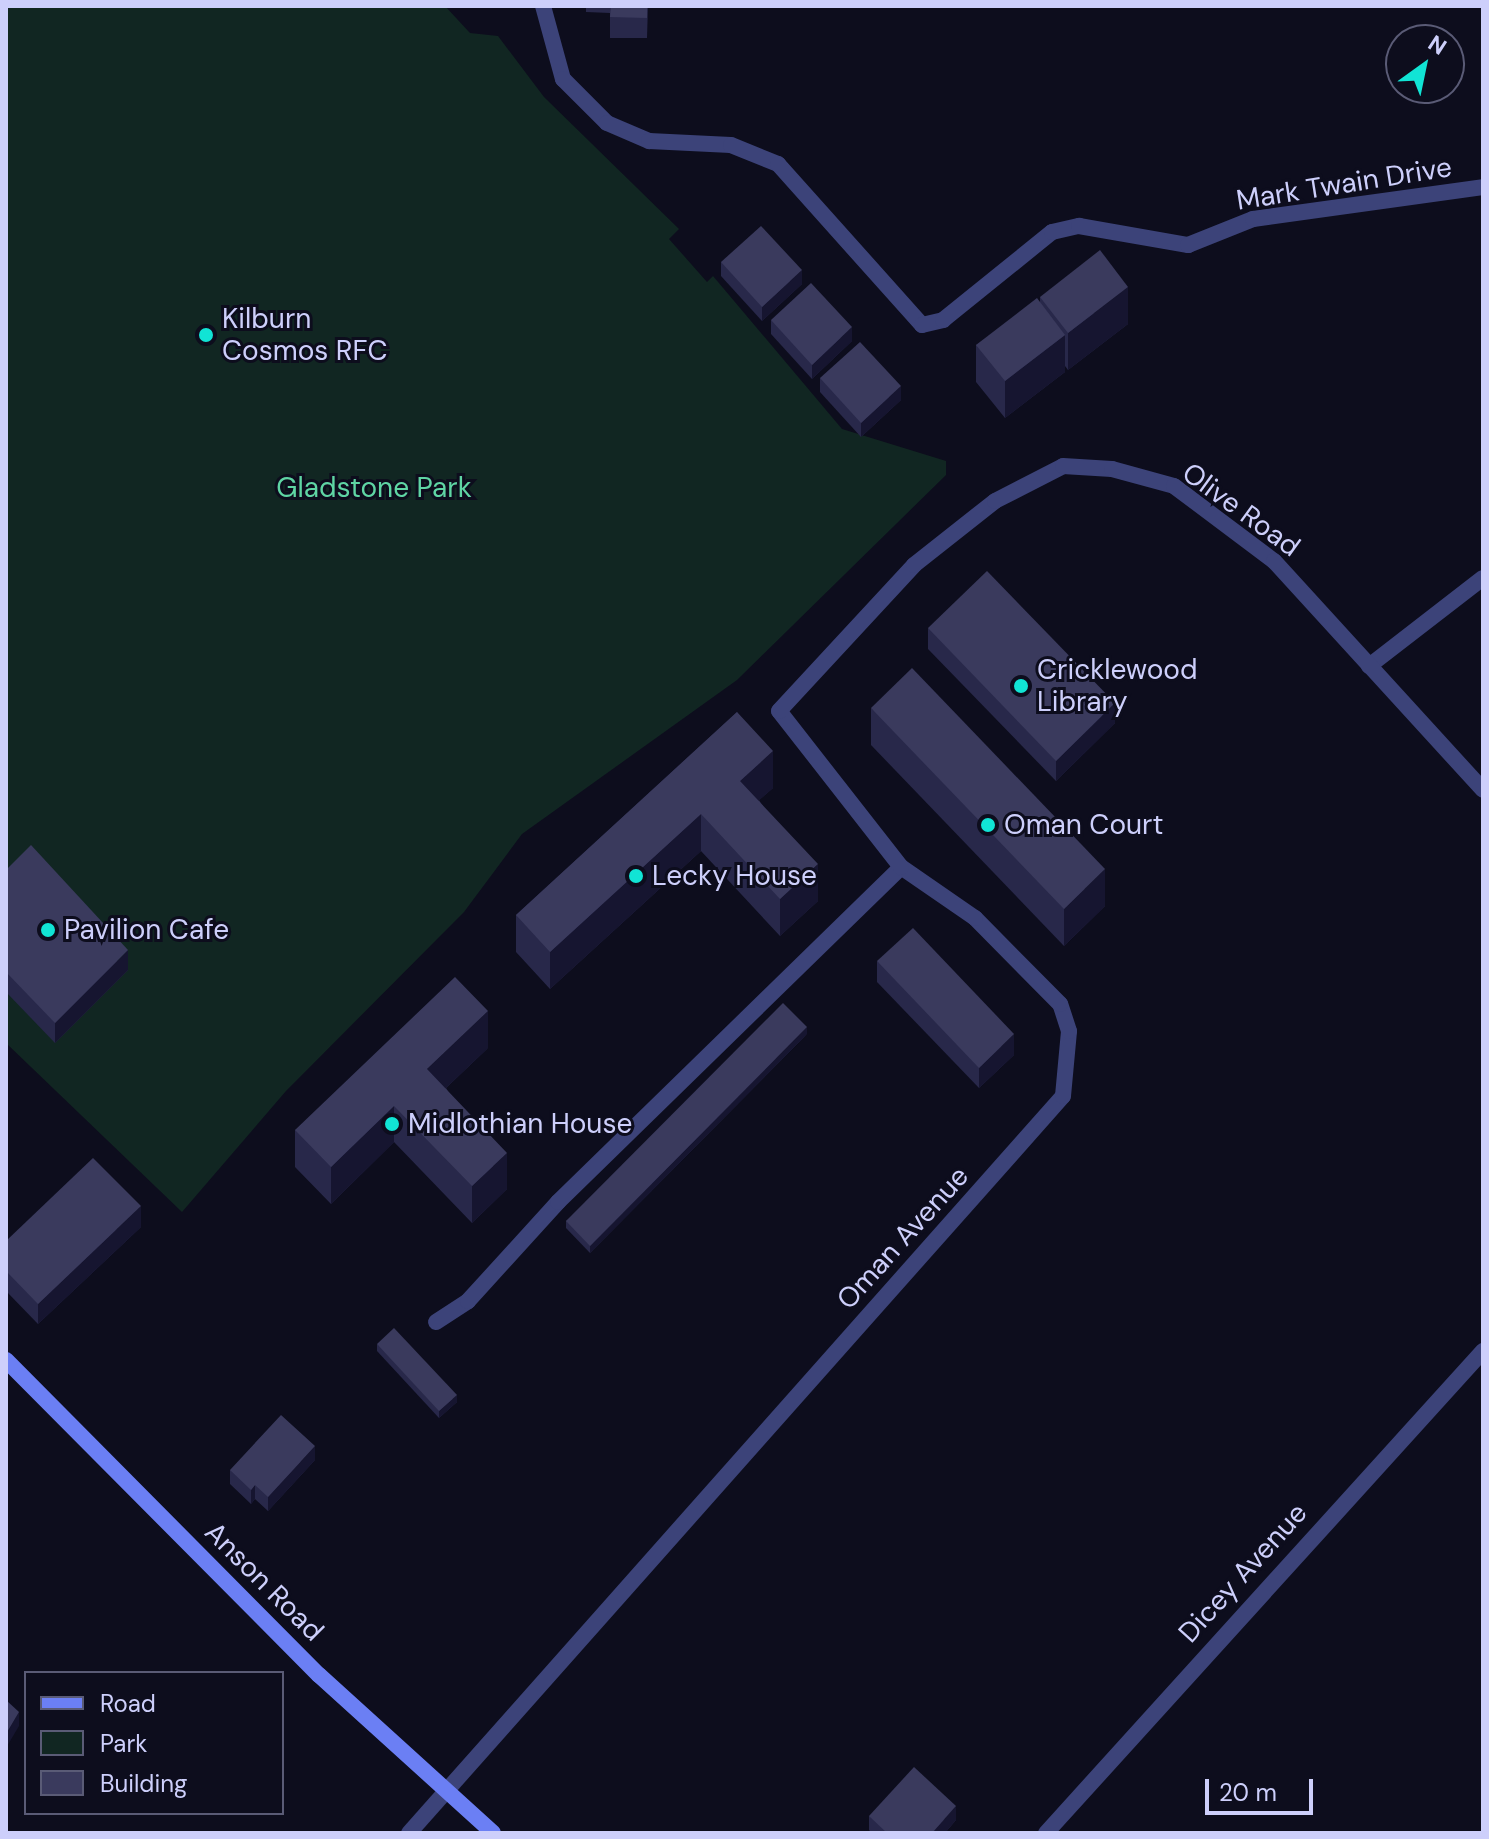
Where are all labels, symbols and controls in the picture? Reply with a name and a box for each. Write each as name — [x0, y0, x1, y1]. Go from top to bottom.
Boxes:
north arrow — [1385, 24, 1465, 104]
text: N — [1423, 29, 1452, 62]
street label: Mark Twain Drive — [1234, 150, 1454, 218]
place label: Kilburn Cosmos RFC — [222, 302, 387, 368]
marker: Kilburn Cosmos RFC — [197, 326, 215, 344]
street label: Olive Road — [1176, 456, 1306, 564]
park label: Gladstone Park — [276, 471, 472, 505]
place label: Cricklewood Library — [1037, 653, 1197, 719]
marker: Cricklewood Library — [1012, 677, 1030, 695]
place label: Oman Court — [1004, 808, 1163, 842]
marker: Oman Court — [979, 816, 997, 834]
place label: Lecky House — [652, 859, 817, 893]
marker: Lecky House — [627, 867, 645, 885]
place label: Pavilion Cafe — [64, 913, 229, 947]
marker: Pavilion Cafe — [39, 921, 57, 939]
place label: Midlothian House — [408, 1107, 632, 1141]
marker: Midlothian House — [383, 1115, 401, 1133]
street label: Oman Avenue — [830, 1160, 976, 1316]
street label: Dicey Avenue — [1172, 1497, 1314, 1649]
street label: Anson Road — [198, 1516, 330, 1648]
legend — [24, 1671, 284, 1815]
text: Road — [100, 1688, 156, 1719]
text: Park — [100, 1728, 147, 1759]
scale bar — [1209, 1763, 1317, 1813]
text: Building — [100, 1768, 187, 1799]
text: 20 m — [1219, 1777, 1277, 1808]

